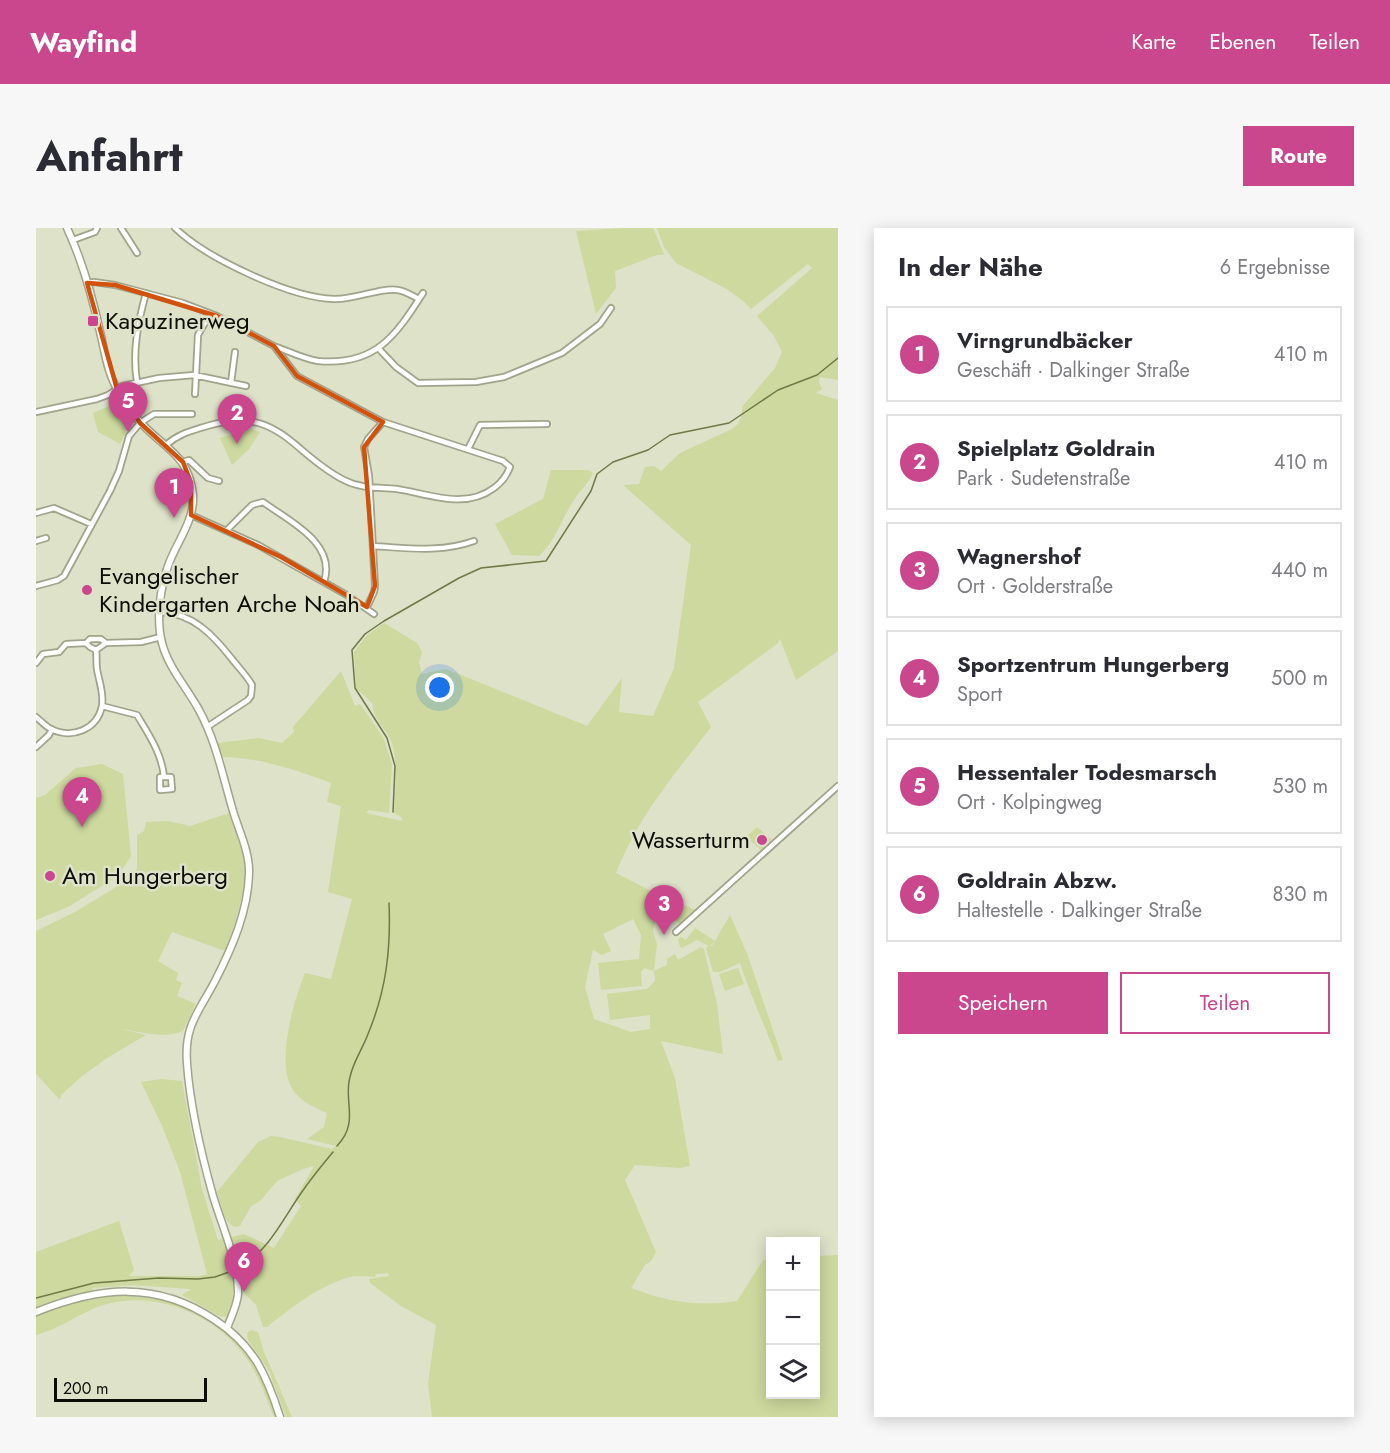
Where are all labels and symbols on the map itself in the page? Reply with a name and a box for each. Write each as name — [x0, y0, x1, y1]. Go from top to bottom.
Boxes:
place label: Kapuzinerweg — [105, 303, 250, 338]
marker: Kapuzinerweg — [86, 314, 100, 328]
pin: 5 — [108, 382, 148, 432]
pin: 2 — [218, 394, 256, 444]
pin: 1 — [154, 468, 194, 518]
place label: Evangelischer Kindergarten Arche Noah — [99, 558, 360, 621]
marker: Evangelischer Kindergarten Arche Noah — [80, 583, 94, 597]
your location — [425, 673, 454, 702]
pin: 4 — [62, 778, 102, 827]
place label: Wasserturm — [632, 822, 750, 857]
marker: Wasserturm — [755, 833, 769, 847]
place label: Am Hungerberg — [62, 858, 228, 893]
marker: Am Hungerberg — [43, 869, 57, 883]
pin: 3 — [644, 886, 684, 935]
pin: 6 — [224, 1242, 264, 1292]
scale bar — [54, 1375, 207, 1402]

